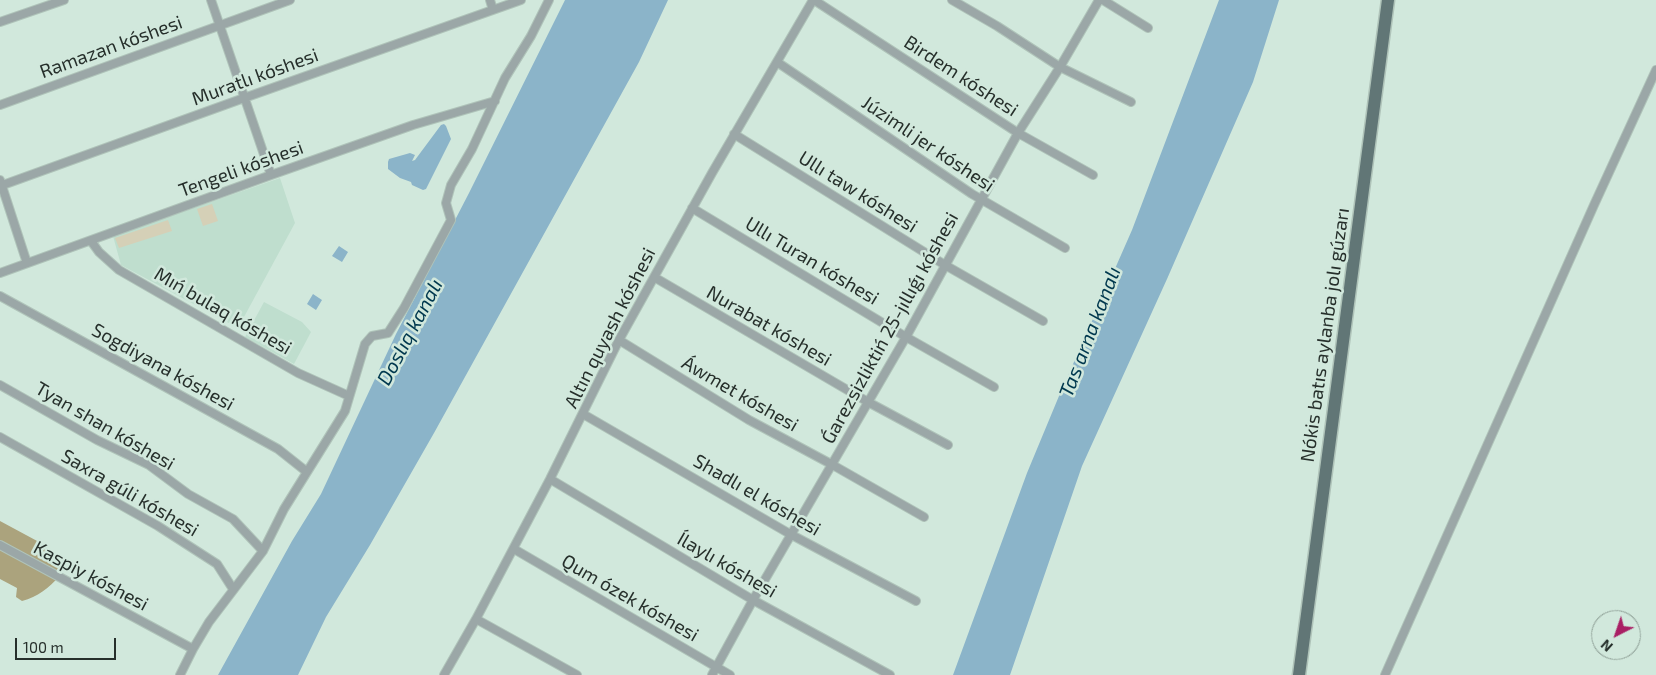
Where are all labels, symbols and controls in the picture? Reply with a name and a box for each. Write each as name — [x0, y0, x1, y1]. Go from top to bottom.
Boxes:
street label: Ramazan kóshesi — [37, 11, 185, 83]
street label: Birdem kóshesi — [900, 31, 1022, 121]
street label: Muratlı kóshesi — [189, 44, 321, 110]
street label: Júzimli jer kóshesi — [857, 91, 999, 197]
street label: Tengeli kóshesi — [176, 136, 306, 202]
street label: Ullı taw kóshesi — [794, 146, 922, 238]
street label: Nókis batıs aylanba jolı gúzarı — [1296, 206, 1354, 464]
street label: Ǵarezsizliktiń 25-jıllıǵı kóshesi — [817, 208, 963, 448]
street label: Ullı Turan kóshesi — [741, 212, 883, 310]
street label: Altın quyash kóshesi — [560, 244, 660, 412]
street label: Mıń bulaq kóshesi — [150, 262, 296, 360]
water label: Tas arna kanalı — [1054, 263, 1126, 401]
water label: Doslıq kanalı — [372, 275, 448, 389]
street label: Nurabat kóshesi — [702, 281, 836, 371]
street label: Sogdiyana kóshesi — [88, 318, 238, 416]
street label: Áwmet kóshesi — [678, 351, 802, 437]
street label: Tyan shan kóshesi — [31, 377, 179, 475]
street label: Saxra gúli kóshesi — [57, 444, 203, 542]
street label: Shadlı el kóshesi — [689, 449, 825, 541]
street label: Ílaylı kóshesi — [673, 527, 781, 603]
street label: Kaspiy kóshesi — [30, 536, 152, 616]
street label: Qum ózek kóshesi — [557, 550, 703, 646]
north arrow — [1591, 610, 1641, 660]
scale bar — [18, 628, 119, 660]
text: N — [1597, 636, 1616, 656]
text: 100 m — [23, 638, 64, 656]

